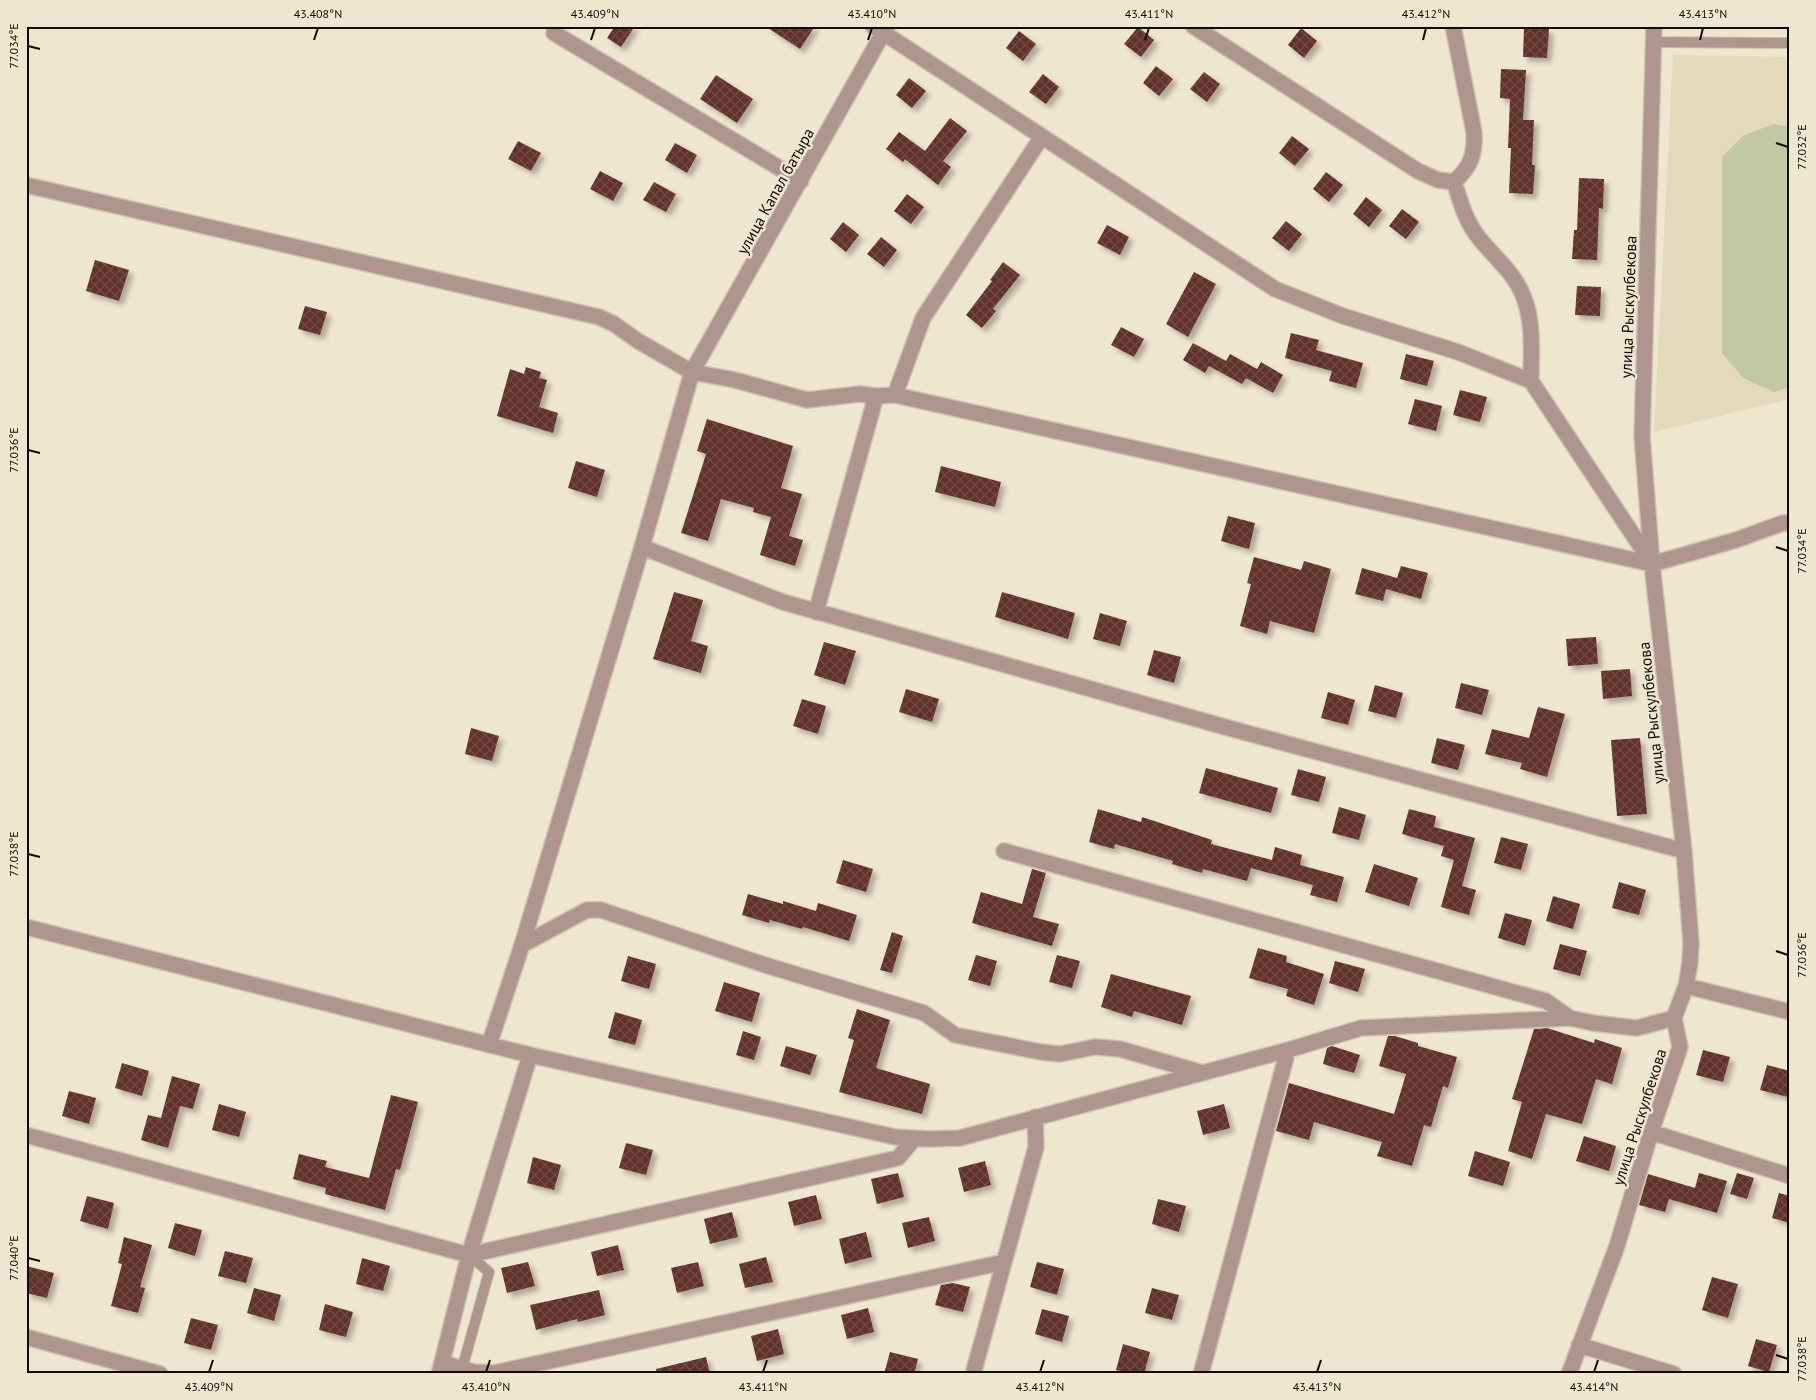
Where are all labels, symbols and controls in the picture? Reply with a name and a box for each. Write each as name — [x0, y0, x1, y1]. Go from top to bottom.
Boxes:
text: 43.408°N — [294, 6, 342, 21]
text: 43.409°N — [571, 6, 619, 21]
text: 43.410°N — [848, 6, 896, 21]
text: 43.411°N — [1125, 6, 1173, 21]
text: 43.412°N — [1402, 6, 1450, 21]
text: 43.413°N — [1679, 6, 1727, 21]
text: 77.034°E — [6, 23, 21, 69]
street label: улица Капал батыра — [732, 124, 818, 258]
text: 77.032°E — [1794, 124, 1809, 170]
street label: улица Рыскулбекова — [1616, 235, 1640, 379]
text: 77.036°E — [6, 427, 21, 473]
text: 77.034°E — [1794, 528, 1809, 574]
street label: улица Рыскулбекова — [1634, 641, 1668, 785]
text: 77.038°E — [6, 831, 21, 877]
text: 77.036°E — [1794, 932, 1809, 978]
street label: улица Рыскулбекова — [1607, 1046, 1671, 1188]
text: 77.040°E — [6, 1235, 21, 1281]
text: 77.038°E — [1794, 1336, 1809, 1382]
text: 43.409°N — [185, 1379, 233, 1394]
text: 43.410°N — [462, 1379, 510, 1394]
text: 43.411°N — [739, 1379, 787, 1394]
text: 43.412°N — [1016, 1379, 1064, 1394]
text: 43.413°N — [1293, 1379, 1341, 1394]
text: 43.414°N — [1570, 1379, 1618, 1394]

